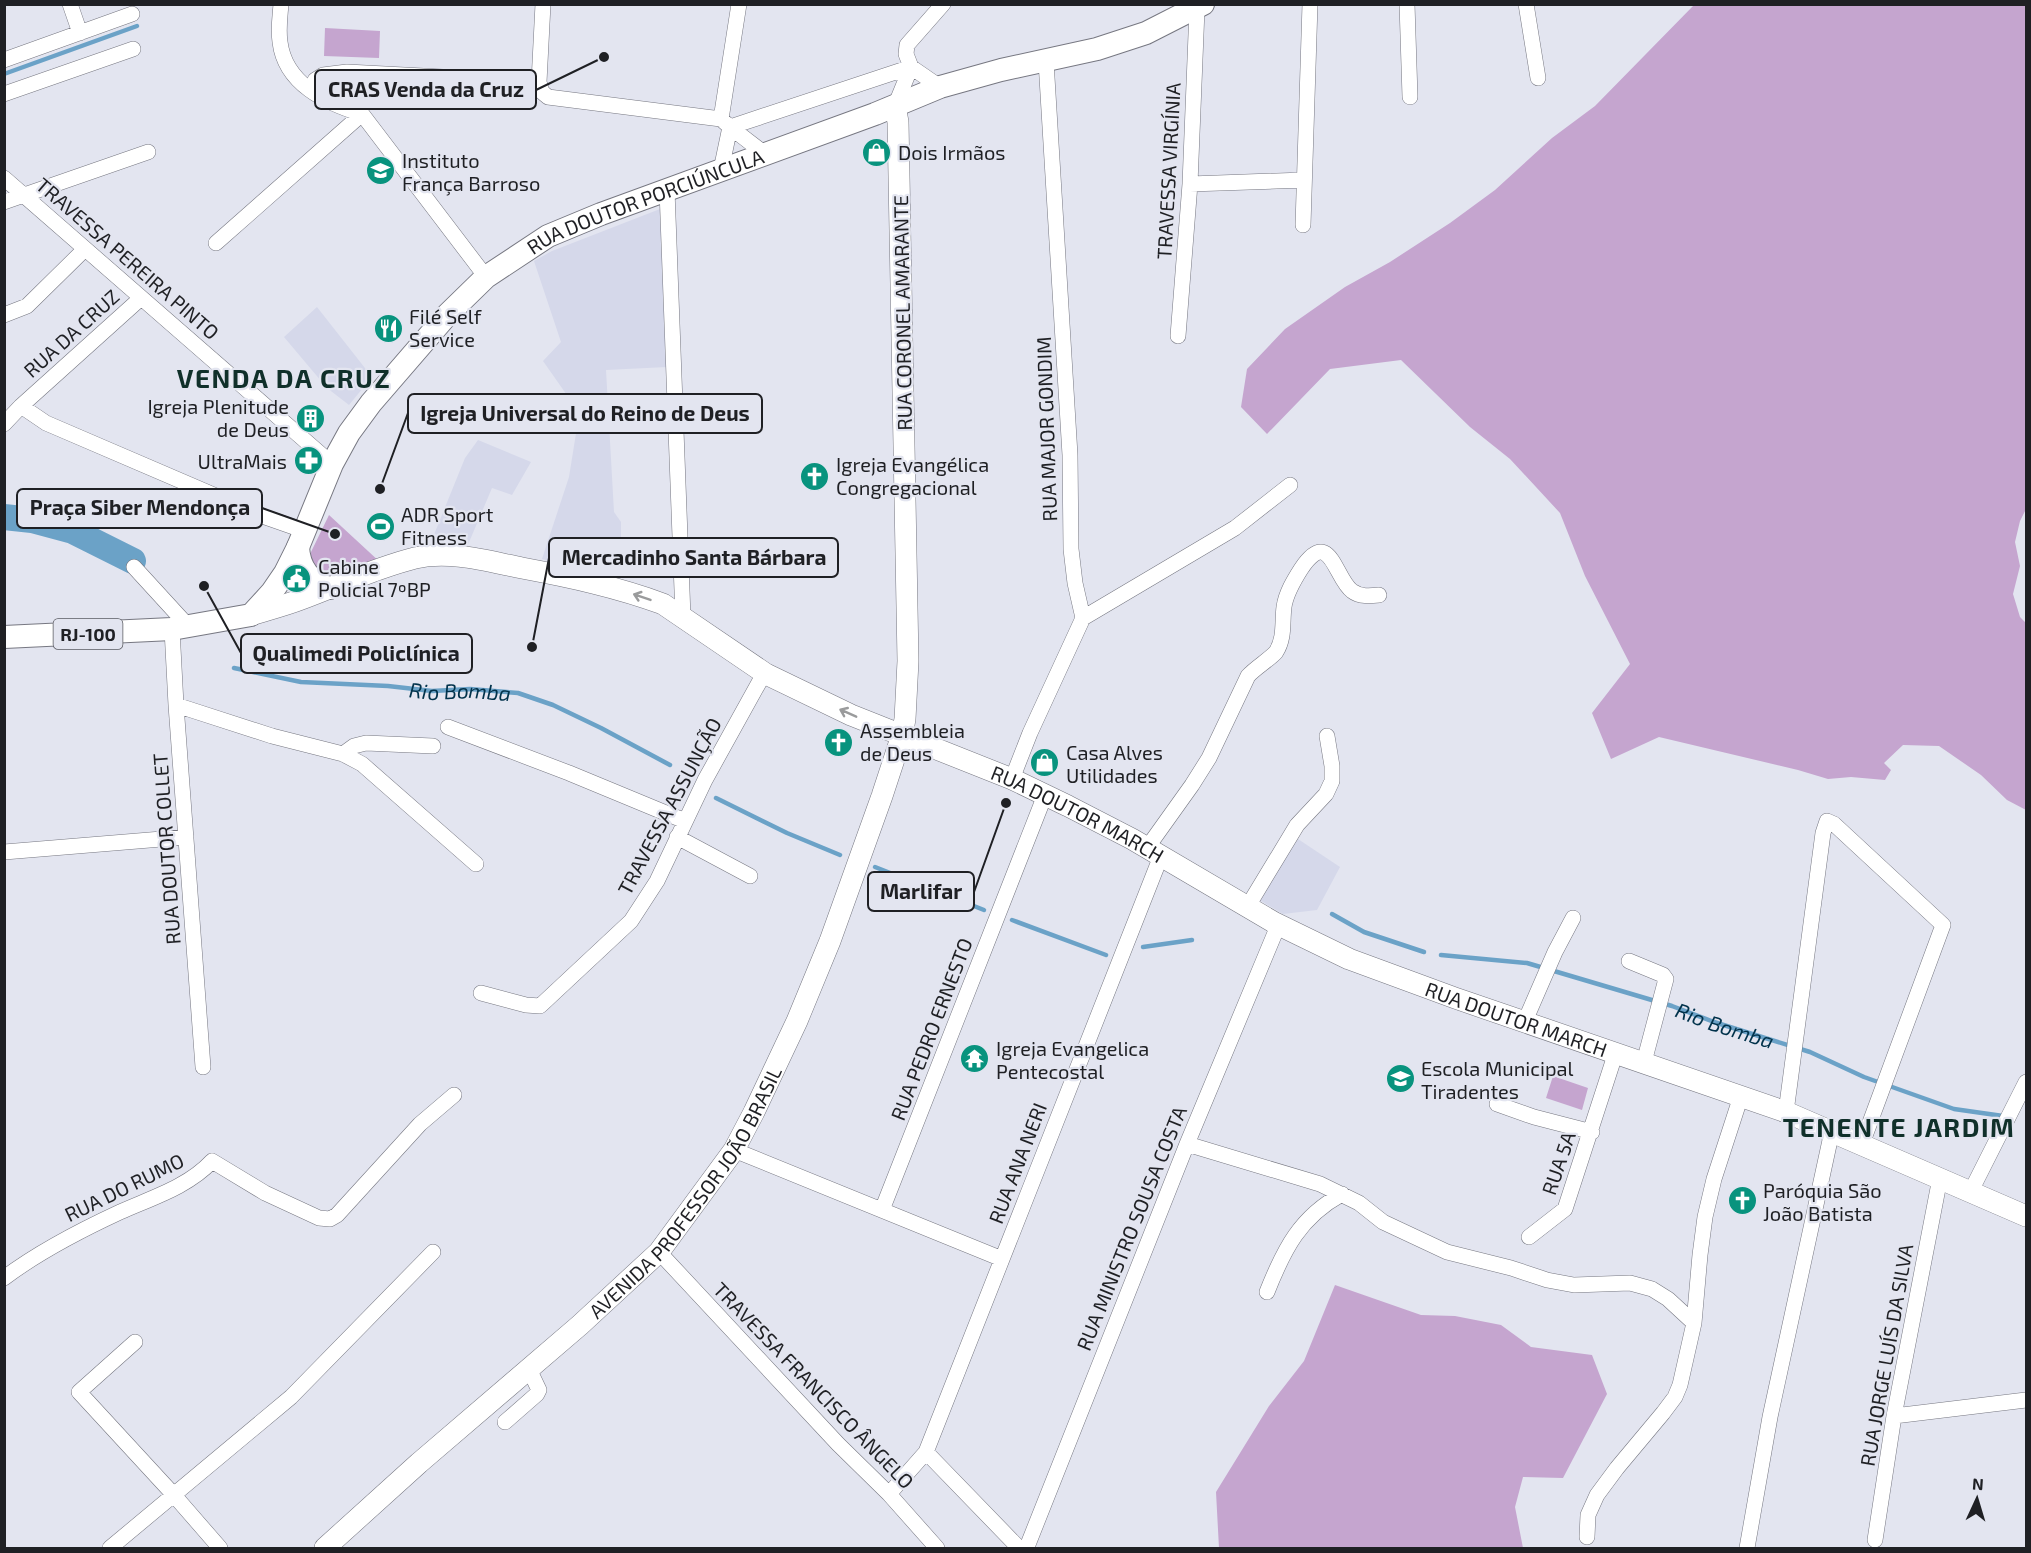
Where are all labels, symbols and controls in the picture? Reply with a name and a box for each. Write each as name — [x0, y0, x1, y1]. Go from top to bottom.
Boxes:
callout: CRAS Venda da Cruz — [315, 70, 536, 109]
text: CRAS Venda da Cruz — [328, 76, 524, 101]
street label: TRAVESSA VIRGÍNIA — [1151, 82, 1185, 260]
shop icon: Dois Irmãos — [861, 136, 893, 168]
place label: Dois Irmãos — [898, 140, 1006, 164]
street label: RUA DOUTOR PORCIÚNCULA — [522, 144, 767, 259]
place label: Instituto França Barroso — [402, 148, 540, 196]
school or university icon: Instituto França Barroso — [365, 155, 397, 187]
street label: TRAVESSA PEREIRA PINTO — [32, 172, 224, 344]
street label: RUA CORONEL AMARANTE — [888, 195, 916, 431]
street label: RUA DA CRUZ — [18, 284, 124, 382]
place label: Filé Self Service — [409, 304, 482, 351]
restaurant icon: Filé Self Service — [372, 312, 404, 344]
street label: RUA MAJOR GONDIM — [1031, 336, 1061, 522]
district label: VENDA DA CRUZ — [177, 362, 391, 393]
place label: Igreja Plenitude de Deus — [147, 394, 289, 441]
callout: Igreja Universal do Reino de Deus — [408, 394, 762, 433]
text: Igreja Universal do Reino de Deus — [420, 400, 750, 425]
building icon: Igreja Plenitude de Deus — [294, 402, 326, 434]
pharmacy icon: UltraMais — [292, 445, 324, 477]
place label: UltraMais — [198, 449, 287, 473]
place label: Igreja Evangélica Congregacional — [836, 452, 989, 499]
church icon: Igreja Evangélica Congregacional — [799, 460, 831, 492]
callout: Praça Siber Mendonça — [17, 489, 262, 528]
text: Praça Siber Mendonça — [30, 494, 250, 521]
place label: ADR Sport Fitness — [401, 502, 494, 549]
sports icon: ADR Sport Fitness — [364, 510, 396, 542]
callout: Mercadinho Santa Bárbara — [549, 538, 838, 577]
text: Mercadinho Santa Bárbara — [562, 544, 826, 569]
place label: Cabine Policial 7ºBP — [318, 554, 431, 601]
public building icon: Cabine Policial 7ºBP — [281, 562, 313, 594]
one-way arrow — [633, 590, 652, 601]
road number: RJ-100 — [54, 619, 122, 649]
callout: Qualimedi Policlínica — [241, 634, 472, 673]
text: Qualimedi Policlínica — [252, 640, 460, 666]
water label: Rio Bomba — [408, 676, 512, 705]
one-way arrow — [839, 707, 857, 718]
street label: TRAVESSA ASSUNÇÃO — [612, 713, 727, 899]
place label: Assembleia de Deus — [860, 718, 965, 765]
church icon: Assembleia de Deus — [823, 726, 855, 758]
place label: Casa Alves Utilidades — [1066, 740, 1163, 787]
shop icon: Casa Alves Utilidades — [1029, 747, 1061, 779]
street label: RUA DOUTOR COLLET — [147, 752, 185, 945]
street label: RUA DOUTOR MARCH — [988, 760, 1168, 867]
callout: Marlifar — [868, 872, 974, 911]
text: Marlifar — [880, 878, 962, 903]
street label: RUA PEDRO ERNESTO — [885, 934, 977, 1124]
street label: RUA DOUTOR MARCH — [1422, 976, 1610, 1062]
water label: Rio Bomba — [1673, 996, 1777, 1053]
place label: Igreja Evangelica Pentecostal — [996, 1036, 1149, 1083]
temple icon: Igreja Evangelica Pentecostal — [959, 1043, 991, 1075]
place label: Escola Municipal Tiradentes — [1421, 1056, 1574, 1103]
street label: AVENIDA PROFESSOR JOÃO BRASIL — [584, 1062, 786, 1323]
school or university icon: Escola Municipal Tiradentes — [1384, 1063, 1416, 1095]
street label: RUA ANA NERI — [983, 1099, 1051, 1227]
street label: RUA MINISTRO SOUSA COSTA — [1071, 1102, 1191, 1354]
district label: TENENTE JARDIM — [1783, 1111, 2015, 1142]
street label: RUA 5A — [1536, 1128, 1580, 1198]
street label: RUA DO RUMO — [60, 1148, 188, 1226]
place label: Paróquia São João Batista — [1763, 1178, 1882, 1225]
church icon: Paróquia São João Batista — [1726, 1185, 1758, 1217]
street label: RUA JORGE LUÍS DA SILVA — [1855, 1241, 1917, 1468]
street label: TRAVESSA FRANCISCO ÂNGELO — [709, 1277, 919, 1493]
north arrow — [1947, 1469, 2007, 1529]
text: N — [1972, 1474, 1985, 1493]

